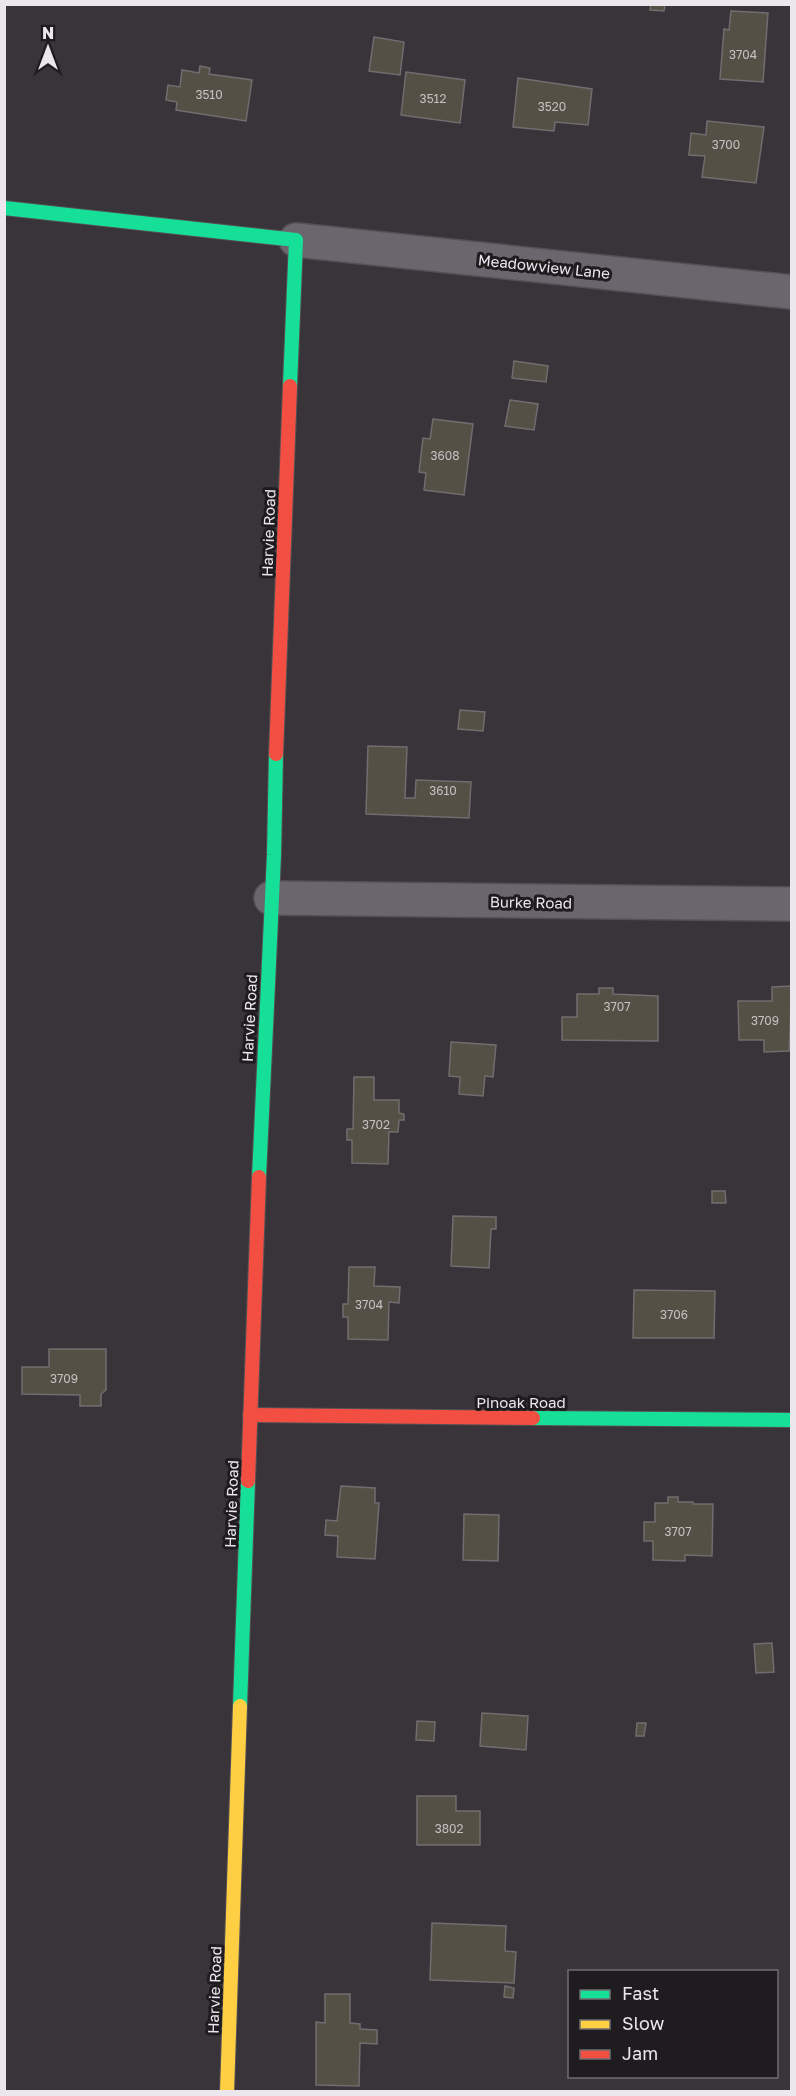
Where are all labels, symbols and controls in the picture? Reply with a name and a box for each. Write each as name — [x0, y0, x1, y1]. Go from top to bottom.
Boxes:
north arrow — [18, 18, 78, 78]
text: N — [42, 23, 54, 43]
house number: 3704 — [729, 47, 757, 62]
house number: 3510 — [195, 87, 223, 102]
house number: 3512 — [420, 91, 446, 106]
house number: 3520 — [538, 99, 566, 114]
house number: 3700 — [712, 137, 740, 152]
street label: Meadowview Lane — [477, 250, 611, 282]
house number: 3608 — [430, 448, 460, 463]
street label: Harvie Road — [257, 489, 279, 577]
house number: 3610 — [429, 783, 457, 798]
street label: Burke Road — [490, 892, 572, 912]
street label: Harvie Road — [238, 974, 260, 1062]
house number: 3707 — [603, 999, 631, 1014]
house number: 3709 — [751, 1013, 779, 1028]
house number: 3702 — [362, 1117, 390, 1132]
house number: 3704 — [355, 1297, 383, 1312]
house number: 3706 — [660, 1307, 688, 1322]
house number: 3709 — [50, 1371, 78, 1386]
street label: Pinoak Road — [476, 1393, 566, 1411]
street label: Harvie Road — [220, 1460, 242, 1548]
house number: 3707 — [664, 1524, 692, 1539]
house number: 3802 — [435, 1821, 463, 1836]
street label: Harvie Road — [203, 1946, 225, 2034]
legend — [568, 1970, 778, 2078]
text: Fast — [622, 1982, 659, 2004]
text: Slow — [622, 2012, 665, 2034]
text: Jam — [622, 2042, 658, 2064]

